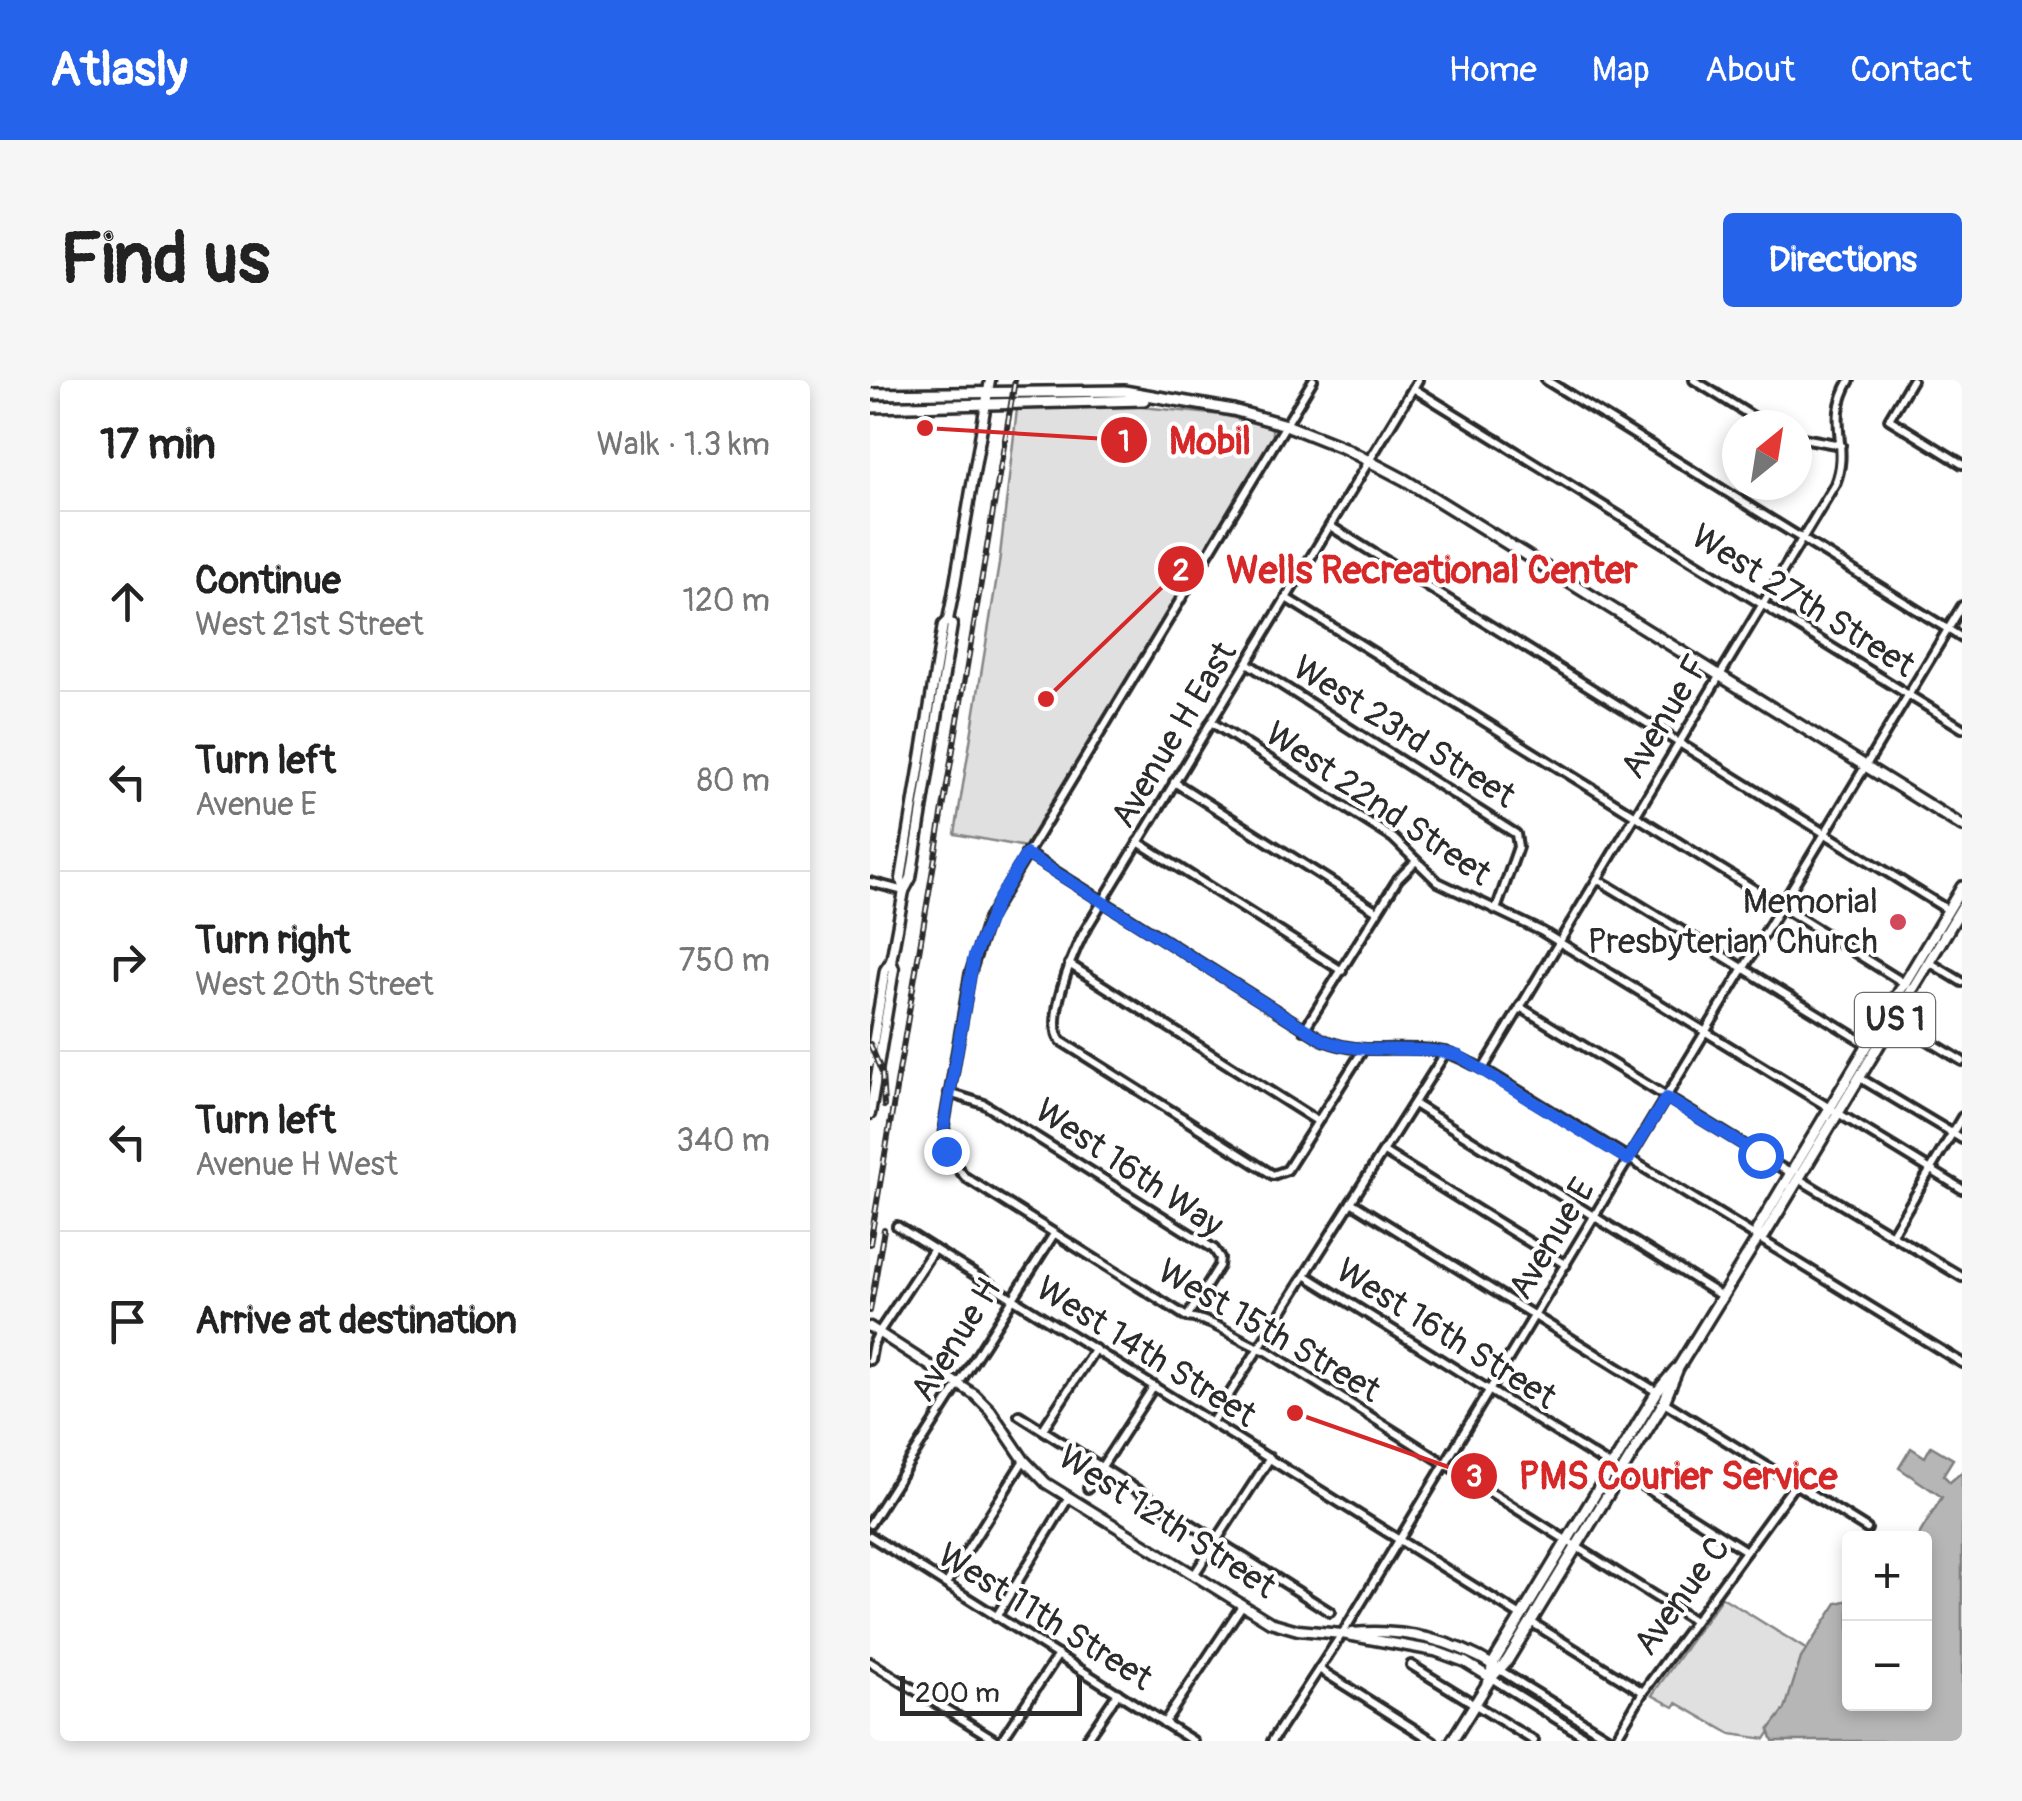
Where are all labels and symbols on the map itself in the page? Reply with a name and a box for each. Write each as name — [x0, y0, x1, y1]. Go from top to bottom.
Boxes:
callout: Mobil — [1099, 406, 1272, 474]
north arrow — [1722, 410, 1812, 500]
text: Mobil — [1169, 418, 1251, 466]
text: 1 — [1118, 423, 1130, 460]
street label: West 27th Street — [1683, 515, 1924, 688]
callout: Wells Recreational Center — [1156, 535, 1658, 603]
text: Wells Recreational Center — [1226, 547, 1638, 595]
text: 2 — [1173, 552, 1189, 589]
street label: Avenue H East — [1101, 633, 1247, 836]
street label: West 23rd Street — [1285, 646, 1524, 818]
street label: Avenue F — [1611, 647, 1719, 787]
street label: West 22nd Street — [1257, 712, 1500, 896]
place label: Memorial Presbyterian Church — [1588, 880, 1878, 964]
marker: Memorial Presbyterian Church — [1887, 911, 1909, 933]
road number: US 1 — [1855, 993, 1935, 1047]
street label: West 16th Way — [1026, 1089, 1232, 1247]
route end — [924, 1129, 970, 1175]
route start — [1738, 1133, 1784, 1179]
street label: Avenue E — [1499, 1171, 1605, 1307]
street label: West 15th Street — [1150, 1249, 1389, 1413]
street label: West 16th Street — [1328, 1249, 1565, 1420]
street label: West 14th Street — [1028, 1267, 1265, 1438]
street label: Avenue H — [901, 1270, 1011, 1410]
street label: West 12th Street — [1050, 1435, 1285, 1609]
callout: PMS Courier Service — [1449, 1442, 1858, 1510]
text: PMS Courier Service — [1519, 1453, 1839, 1501]
text: 3 — [1466, 1458, 1482, 1495]
street label: Avenue C — [1624, 1528, 1740, 1664]
street label: West 11th Street — [929, 1533, 1161, 1701]
scale bar — [900, 1671, 1082, 1716]

